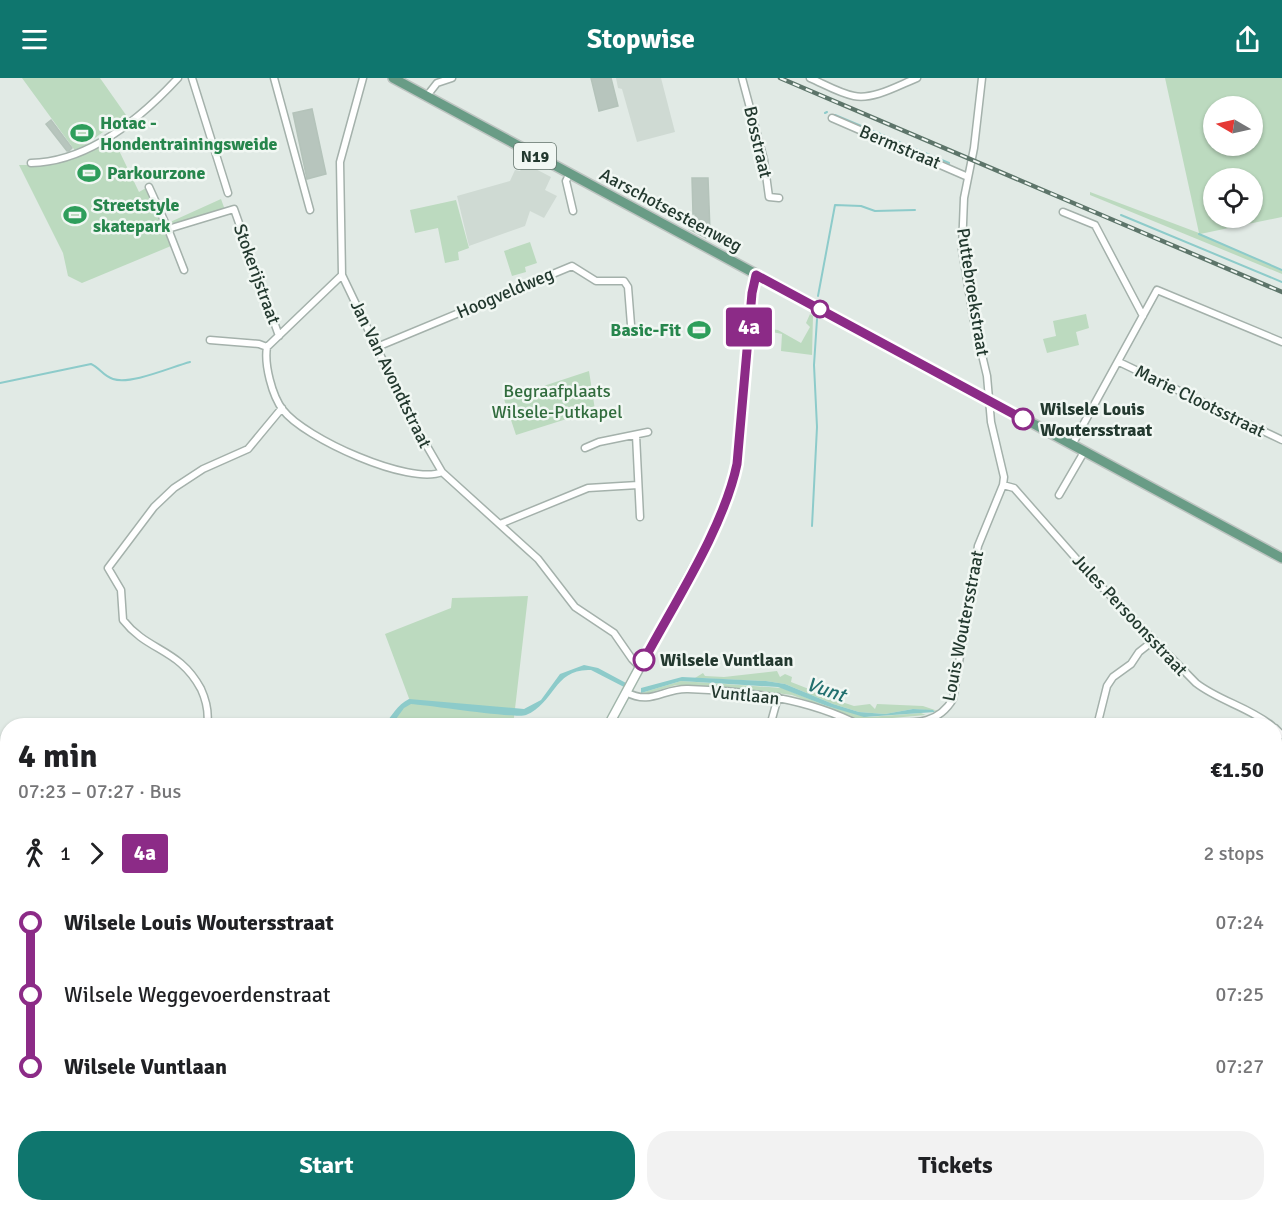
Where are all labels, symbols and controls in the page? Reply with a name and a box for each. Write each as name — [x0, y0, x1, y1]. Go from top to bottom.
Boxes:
icon: menu — [18, 23, 51, 56]
text: Stopwise — [587, 23, 695, 56]
icon: share — [1231, 23, 1264, 56]
north arrow — [1203, 96, 1263, 156]
map controls — [1203, 96, 1263, 228]
street label: Bosstraat — [739, 104, 777, 180]
place label: Hotac - Hondentrainingsweide — [100, 112, 278, 155]
sports icon: Hotac - Hondentrainingsweide — [69, 120, 95, 146]
street label: Bermstraat — [856, 120, 944, 174]
road number: N19 — [514, 143, 556, 169]
sports icon: Parkourzone — [76, 160, 102, 186]
place label: Parkourzone — [107, 162, 205, 184]
street label: Aarschotsesteenweg — [596, 163, 746, 257]
button: locate — [1203, 168, 1263, 228]
place label: Streetstyle skatepark — [93, 194, 180, 237]
sports icon: Streetstyle skatepark — [62, 202, 88, 228]
street label: Stokerijstraat — [229, 221, 285, 327]
street label: Puttebroekstraat — [952, 226, 994, 358]
street label: Hoogveldweg — [453, 263, 557, 323]
street label: Jan Van Avondtstraat — [346, 296, 436, 452]
unlabelled marker — [811, 300, 829, 318]
line badge: 4a — [722, 308, 776, 346]
text: 4a — [738, 314, 760, 340]
sports icon: Basic-Fit — [686, 317, 712, 343]
place label: Basic-Fit — [610, 319, 681, 341]
street label: Marie Clootsstraat — [1131, 360, 1269, 442]
park label: Begraafplaats Wilsele-Putkapel — [492, 380, 622, 423]
place label: Wilsele Louis Woutersstraat — [1040, 398, 1153, 441]
marker: Wilsele Louis Woutersstraat — [1012, 408, 1034, 430]
street label: Louis Woutersstraat — [938, 549, 988, 703]
street label: Jules Persoonsstraat — [1068, 550, 1192, 680]
marker: Wilsele Vuntlaan — [633, 649, 655, 671]
place label: Wilsele Vuntlaan — [660, 649, 794, 671]
water label: Vunt — [803, 671, 851, 708]
street label: Vuntlaan — [709, 680, 781, 710]
text: 4 min — [18, 736, 98, 777]
text: €1.50 — [1210, 756, 1264, 783]
text: 07:23 – 07:27 · Bus — [18, 779, 181, 804]
icon: walk — [18, 837, 51, 870]
icon: forward — [80, 837, 113, 870]
text: 4a — [134, 840, 156, 866]
text: 1 — [60, 841, 71, 866]
text: 2 stops — [1203, 841, 1264, 866]
text: Wilsele Louis Woutersstraat — [64, 909, 334, 936]
text: 07:24 — [1215, 910, 1264, 935]
text: Wilsele Weggevoerdenstraat — [64, 981, 330, 1008]
text: 07:25 — [1215, 982, 1264, 1007]
text: Wilsele Vuntlaan — [64, 1053, 227, 1080]
text: 07:27 — [1215, 1054, 1264, 1079]
button: Start — [18, 1131, 635, 1200]
button: Tickets — [647, 1131, 1264, 1200]

